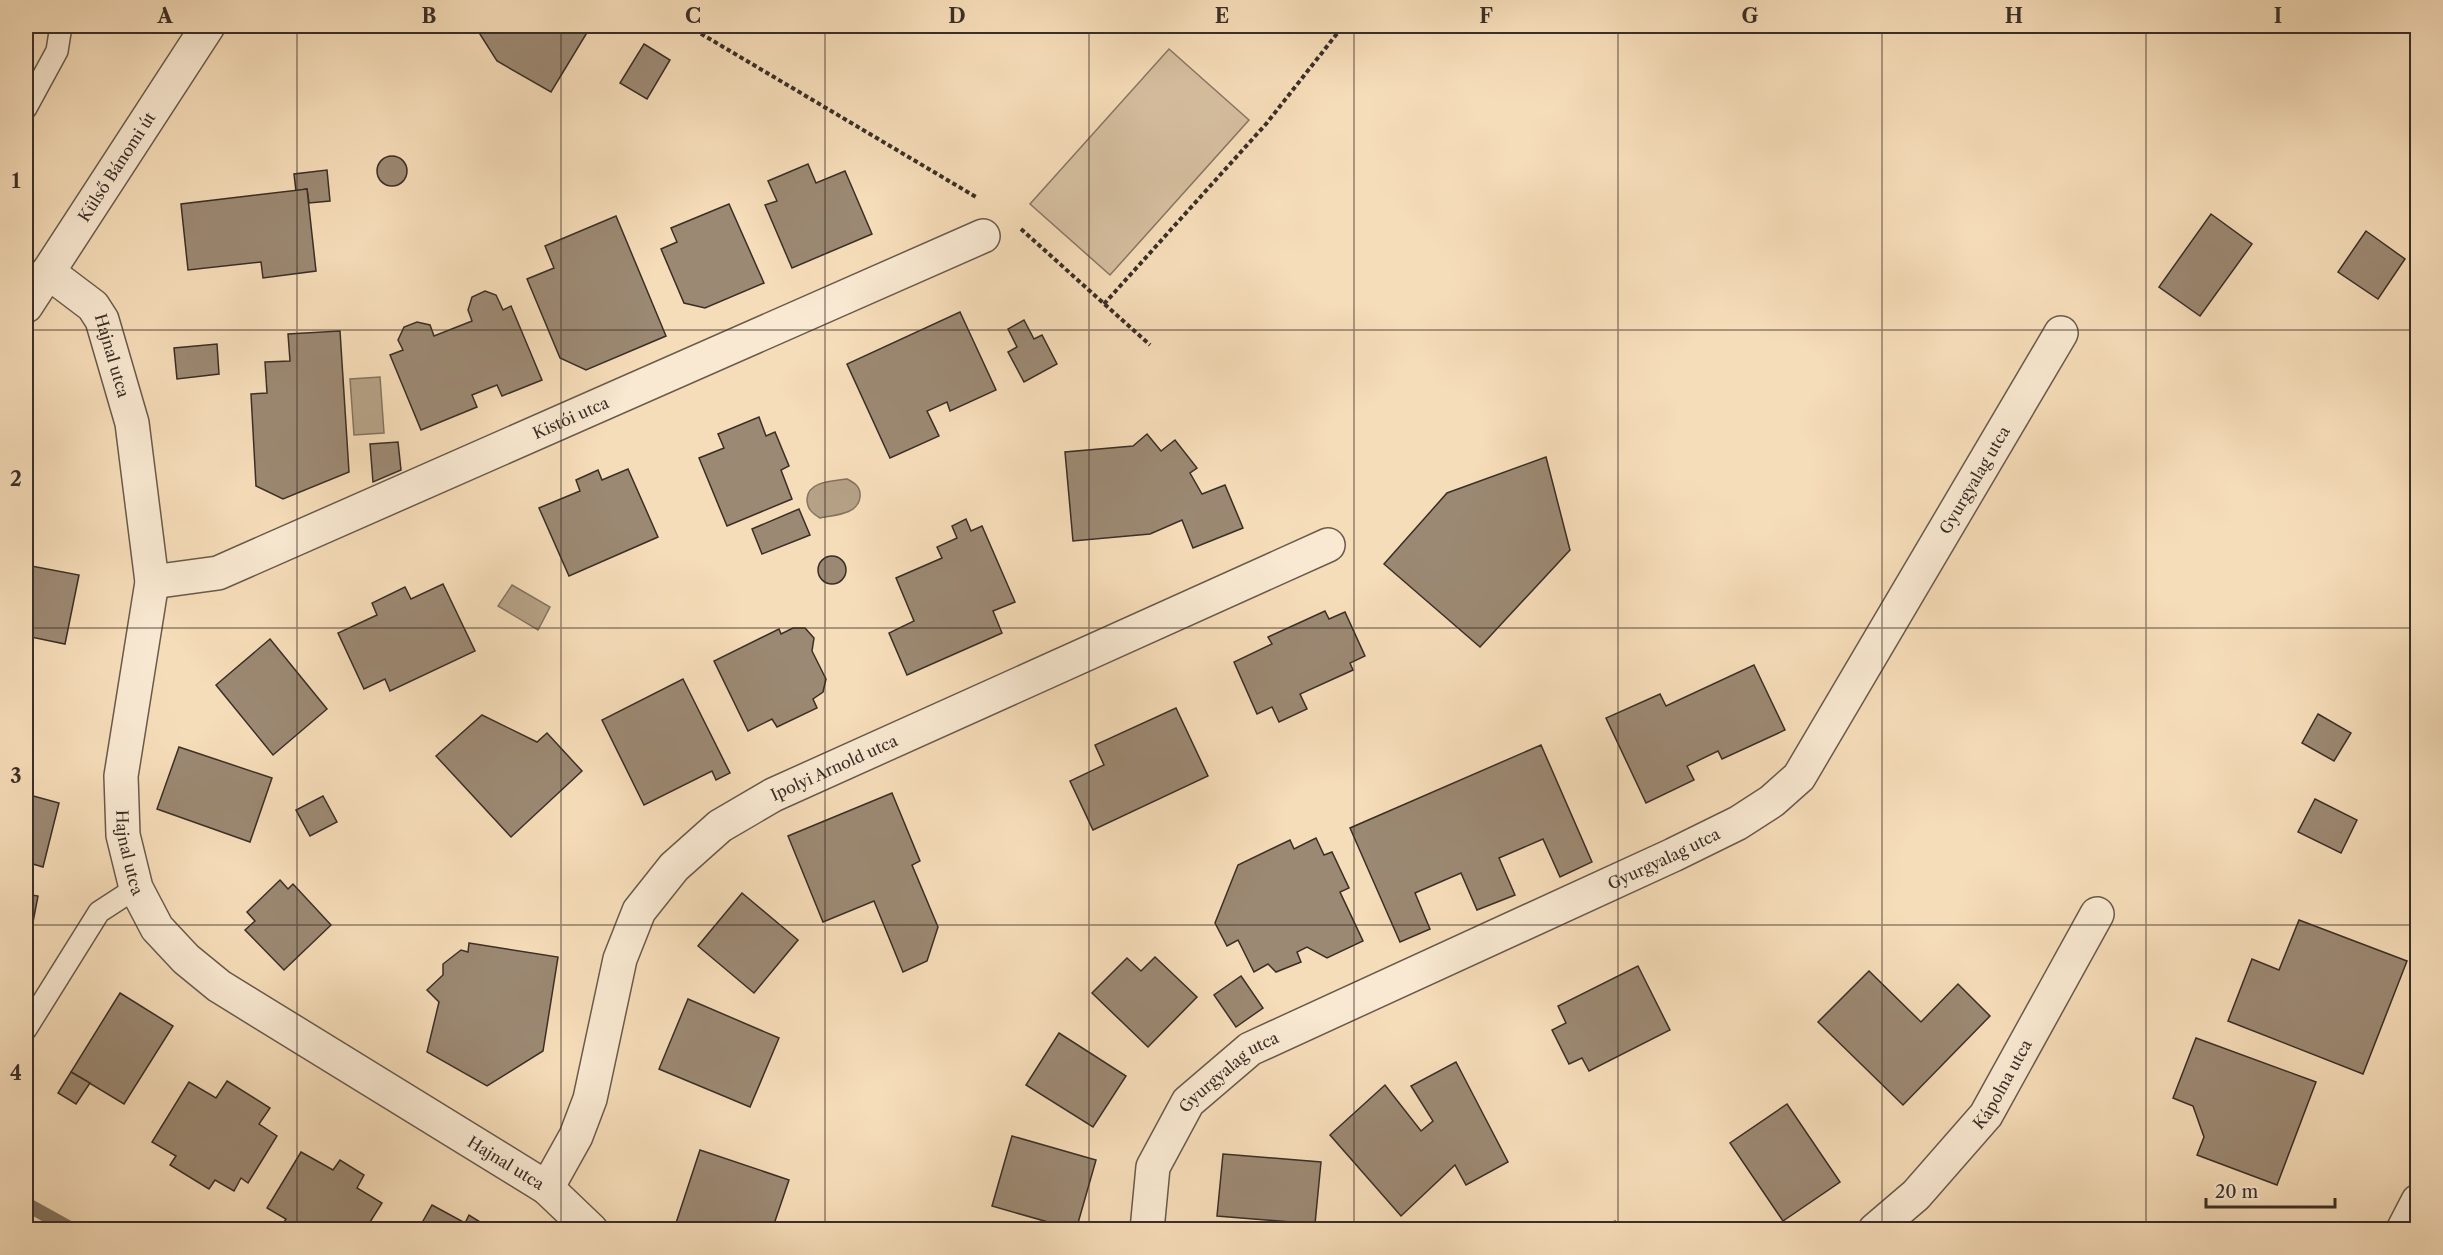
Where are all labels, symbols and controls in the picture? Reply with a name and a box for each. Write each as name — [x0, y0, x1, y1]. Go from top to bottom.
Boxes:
text: A — [156, 4, 173, 28]
text: B — [422, 4, 437, 28]
text: C — [685, 4, 701, 28]
text: D — [948, 4, 966, 28]
text: E — [1215, 4, 1229, 28]
text: F — [1479, 4, 1493, 28]
text: G — [1742, 4, 1759, 28]
text: H — [2005, 4, 2023, 28]
text: I — [2274, 4, 2282, 28]
street label: Külső Bánomi út — [74, 108, 160, 225]
text: 1 — [12, 169, 21, 193]
street label: Hajnal utca — [91, 311, 134, 400]
street label: Kistói utca — [530, 392, 612, 443]
street label: Gyurgyalag utca — [1935, 422, 2014, 538]
text: 2 — [10, 467, 22, 491]
street label: Ipolyi Arnold utca — [767, 730, 901, 805]
text: 3 — [10, 764, 22, 788]
street label: Hajnal utca — [112, 809, 148, 899]
street label: Gyurgyalag utca — [1604, 823, 1724, 894]
street label: Gyurgyalag utca — [1174, 1027, 1282, 1116]
street label: Kápolna utca — [1968, 1035, 2036, 1133]
text: 4 — [10, 1061, 22, 1085]
street label: Hajnal utca — [464, 1132, 549, 1194]
scale bar — [2206, 1171, 2335, 1209]
text: 20 m — [2215, 1181, 2259, 1203]

